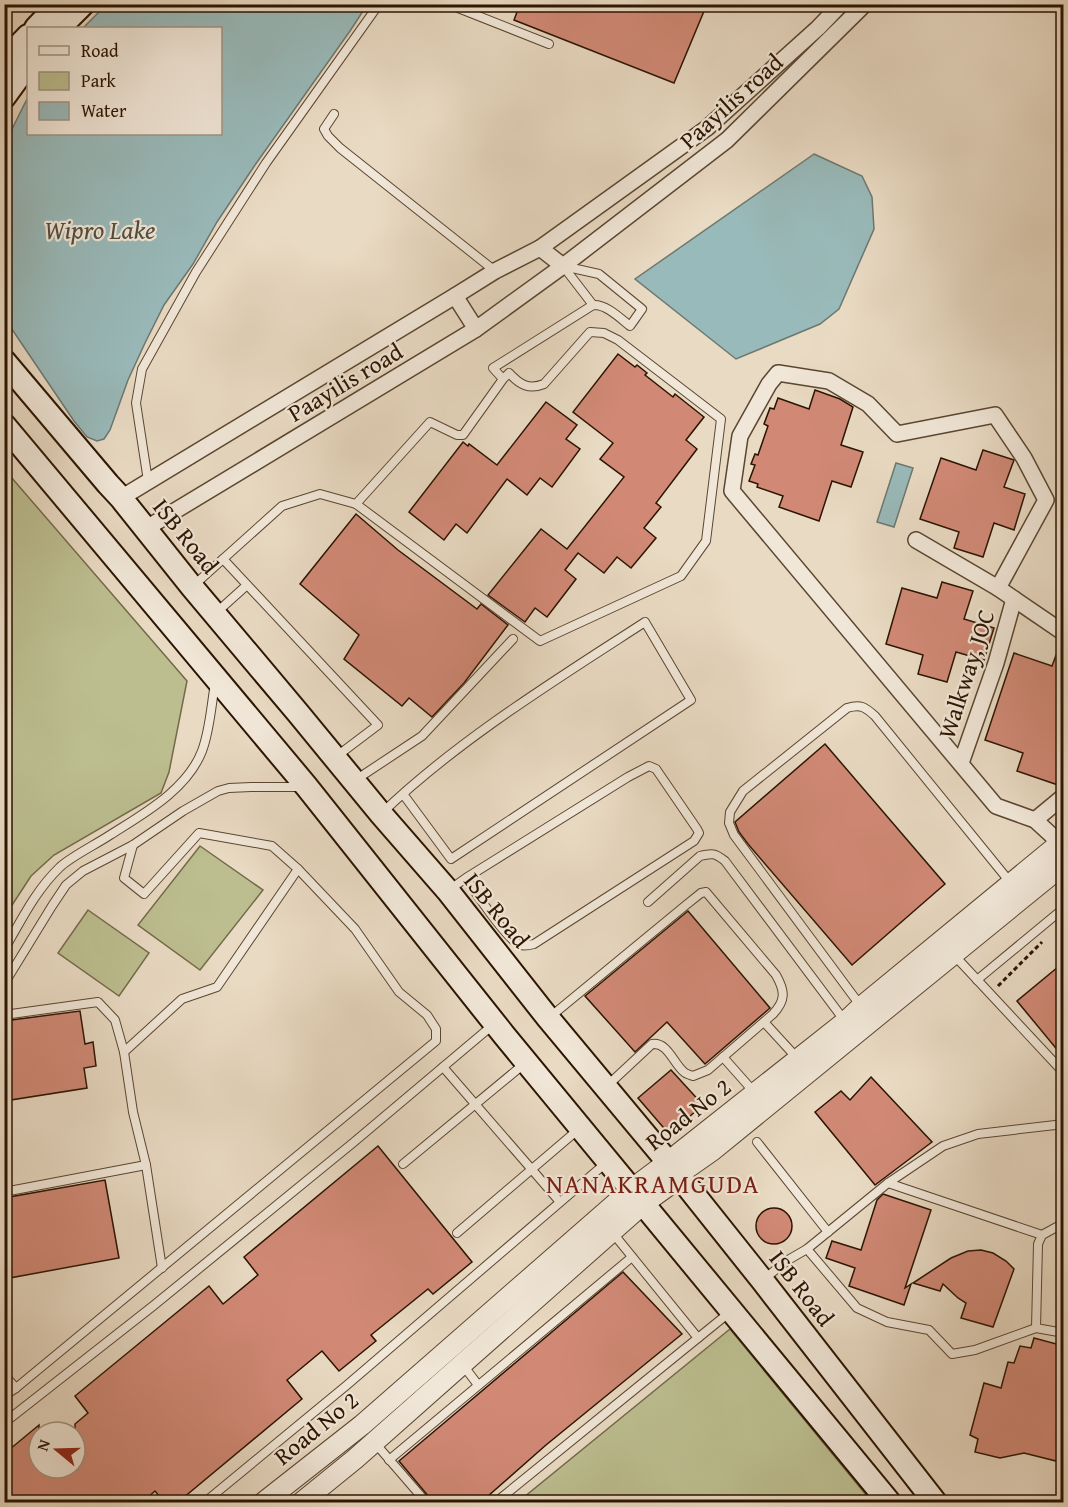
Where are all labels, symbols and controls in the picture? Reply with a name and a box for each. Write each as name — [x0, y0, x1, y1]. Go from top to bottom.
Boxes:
legend — [27, 27, 222, 135]
text: Road — [81, 37, 119, 64]
street label: Paayilis road — [672, 45, 791, 157]
text: Park — [81, 67, 117, 94]
text: Water — [81, 97, 127, 124]
water label: Wipro Lake — [44, 210, 156, 249]
street label: Paayilis road — [281, 334, 409, 430]
street label: ISB Road — [145, 491, 227, 581]
street label: Walkway, JOC — [929, 605, 1003, 743]
street label: ISB Road — [456, 865, 538, 955]
street label: Road No 2 — [638, 1069, 738, 1159]
district label: NANAKRAMGUDA — [546, 1164, 760, 1203]
street label: ISB Road — [761, 1242, 843, 1334]
street label: Road No 2 — [266, 1383, 366, 1473]
north arrow — [27, 1420, 87, 1480]
text: N — [30, 1436, 56, 1454]

